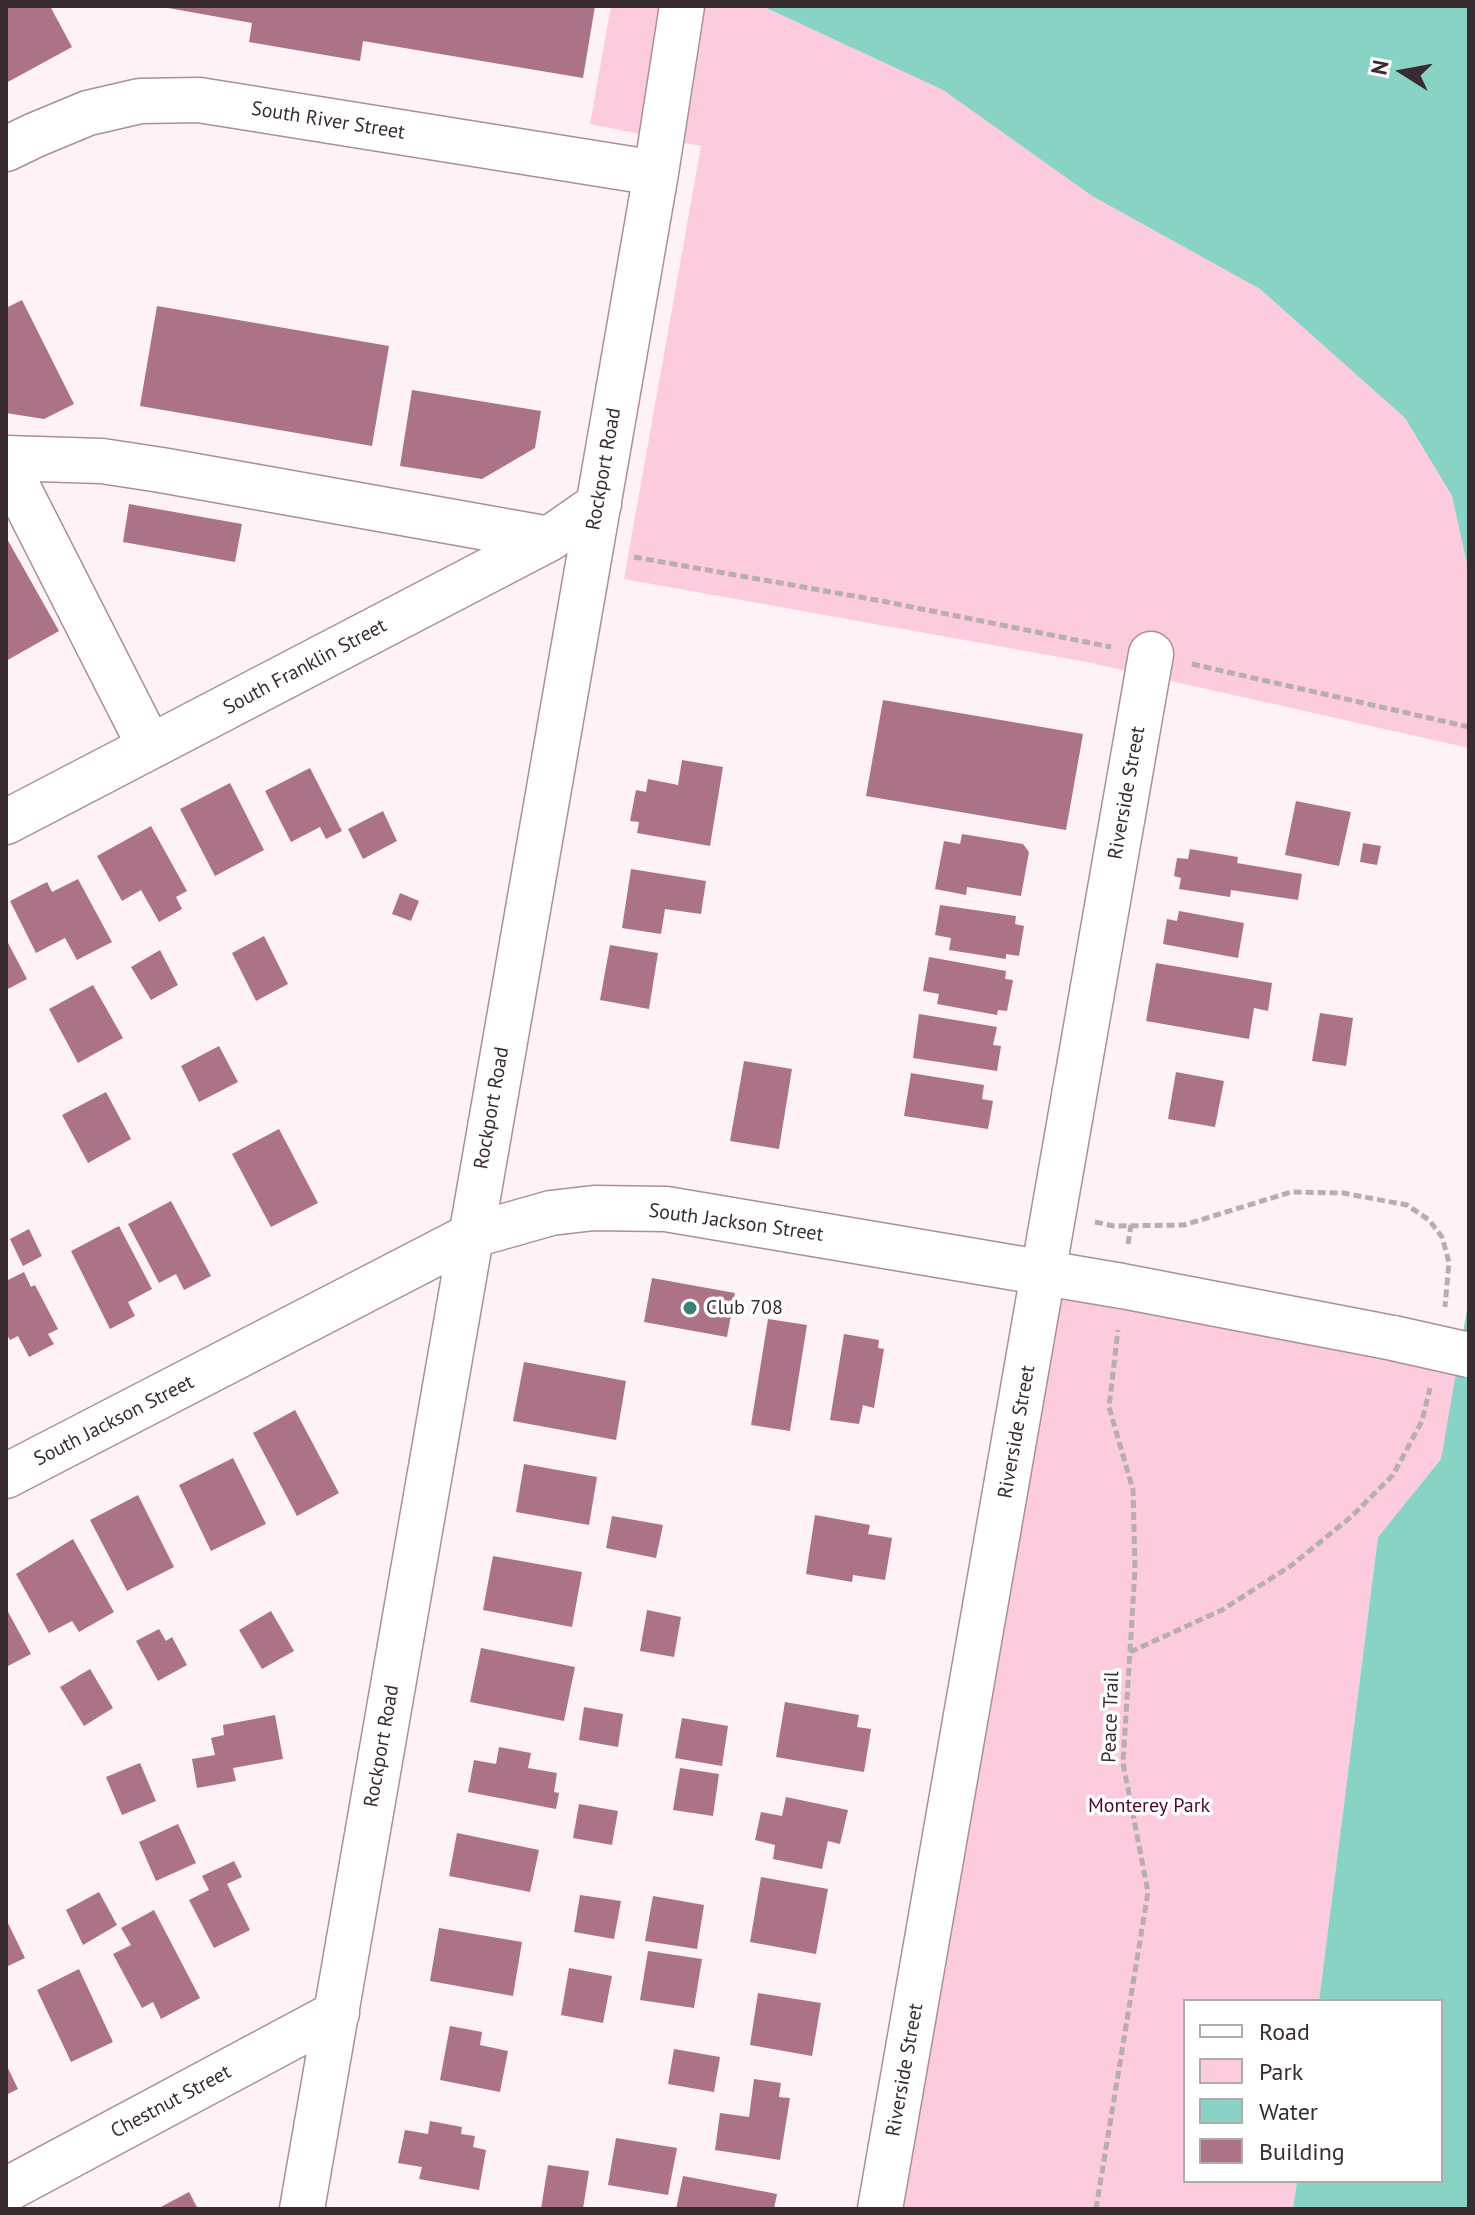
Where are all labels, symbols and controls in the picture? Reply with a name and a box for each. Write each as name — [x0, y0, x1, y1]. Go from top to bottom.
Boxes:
north arrow — [1363, 32, 1443, 112]
text: N — [1364, 58, 1395, 77]
street label: South River Street — [249, 97, 407, 145]
street label: Rockport Road — [581, 406, 627, 532]
street label: South Franklin Street — [219, 614, 391, 720]
street label: Riverside Street — [1103, 725, 1151, 861]
street label: Rockport Road — [469, 1045, 515, 1171]
street label: South Jackson Street — [647, 1199, 825, 1247]
place label: Club 708 — [706, 1296, 783, 1320]
marker: Club 708 — [681, 1299, 699, 1317]
street label: Riverside Street — [993, 1364, 1041, 1500]
street label: South Jackson Street — [30, 1370, 198, 1472]
street label: Peace Trail — [1097, 1671, 1125, 1763]
street label: Rockport Road — [359, 1683, 405, 1809]
park label: Monterey Park — [1088, 1794, 1210, 1818]
legend — [1183, 1999, 1443, 2183]
street label: Riverside Street — [881, 2002, 929, 2138]
text: Road — [1259, 2016, 1310, 2047]
text: Park — [1259, 2056, 1303, 2087]
street label: Chestnut Street — [107, 2060, 235, 2144]
text: Water — [1259, 2096, 1318, 2127]
text: Building — [1259, 2136, 1345, 2167]

